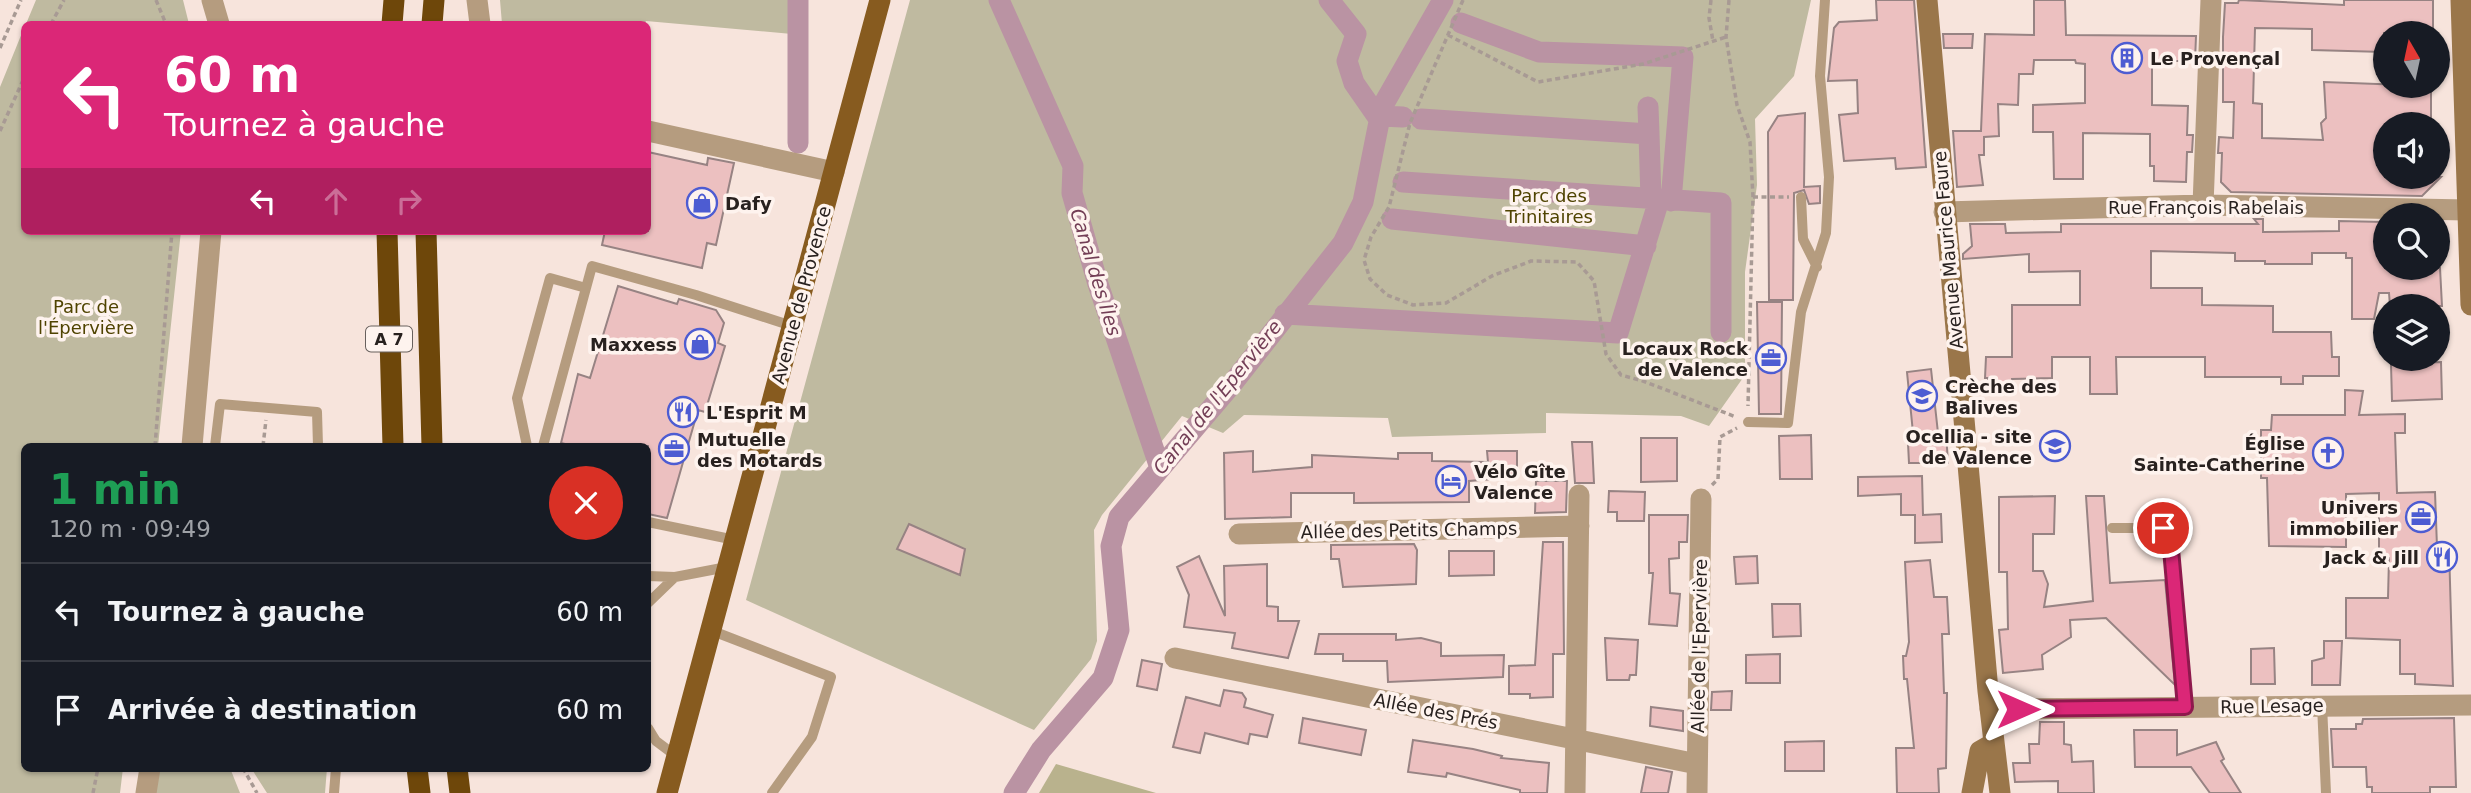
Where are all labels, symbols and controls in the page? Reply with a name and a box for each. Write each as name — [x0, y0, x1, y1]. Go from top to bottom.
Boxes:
north arrow — [2373, 21, 2450, 98]
map controls — [2373, 21, 2450, 371]
building icon: Le Provençal — [2110, 41, 2144, 75]
text: 60 m — [164, 47, 300, 104]
place label: Le Provençal — [2150, 48, 2280, 69]
icon: left — [49, 49, 140, 140]
text: Tournez à gauche — [164, 106, 445, 144]
button: sound — [2373, 112, 2450, 189]
street label: Avenue Maurice Faure — [1929, 150, 1967, 350]
icon: left — [244, 182, 282, 220]
icon: ahead — [317, 182, 355, 220]
icon: right — [390, 182, 428, 220]
park label: Parc des Trinitaires — [1504, 185, 1593, 227]
shop icon: Dafy — [685, 186, 719, 220]
place label: Dafy — [725, 193, 772, 214]
street label: Rue François Rabelais — [2108, 197, 2304, 218]
button: search — [2373, 203, 2450, 280]
street label: Avenue de Provence — [767, 204, 835, 386]
water label: Canal des Îles — [1066, 206, 1126, 338]
button: layers — [2373, 294, 2450, 371]
park label: Parc de l'Épervière — [38, 296, 134, 338]
water label: Canal de l'Epervière — [1148, 316, 1286, 478]
road number: A 7 — [366, 326, 412, 352]
shop icon: Maxxess — [683, 327, 717, 361]
place label: Maxxess — [590, 334, 677, 355]
place label: Locaux Rock de Valence — [1622, 338, 1749, 380]
office icon: Locaux Rock de Valence — [1754, 341, 1788, 375]
place label: Crèche des Balives — [1945, 376, 2057, 418]
school or university icon: Crèche des Balives — [1905, 379, 1939, 413]
restaurant icon: L'Esprit M — [666, 395, 700, 429]
place label: L'Esprit M — [706, 402, 807, 423]
place label: Ocellia - site de Valence — [1905, 426, 2032, 468]
place label: Mutuelle des Motards — [697, 429, 823, 471]
school or university icon: Ocellia - site de Valence — [2038, 429, 2072, 463]
office icon: Mutuelle des Motards — [657, 432, 691, 466]
place label: Église Sainte-Catherine — [2134, 433, 2305, 475]
church icon: Église Sainte-Catherine — [2311, 436, 2345, 470]
place label: Vélo Gîte Valence — [1474, 461, 1566, 503]
hotel icon: Vélo Gîte Valence — [1434, 464, 1468, 498]
text: 1 min — [49, 465, 181, 514]
button: close — [549, 466, 623, 540]
place label: Univers immobilier — [2289, 497, 2398, 539]
pin — [2133, 498, 2193, 558]
office icon: Univers immobilier — [2404, 500, 2438, 534]
icon: arrive — [2144, 509, 2182, 547]
text: 120 m · 09:49 — [49, 516, 211, 542]
street label: Allée des Petits Champs — [1301, 518, 1517, 542]
restaurant icon: Jack & Jill — [2425, 540, 2459, 574]
place label: Jack & Jill — [2322, 547, 2419, 568]
street label: Allée de l'Epervière — [1687, 559, 1711, 733]
icon: left — [49, 593, 87, 631]
text: Tournez à gauche — [108, 597, 365, 627]
text: 60 m — [556, 597, 623, 627]
position arrow — [1981, 672, 2055, 746]
street label: Allée des Prés — [1372, 689, 1500, 733]
icon: arrive — [49, 691, 87, 729]
text: Arrivée à destination — [108, 695, 417, 725]
text: 60 m — [556, 695, 623, 725]
street label: Rue Lesage — [2220, 695, 2324, 717]

